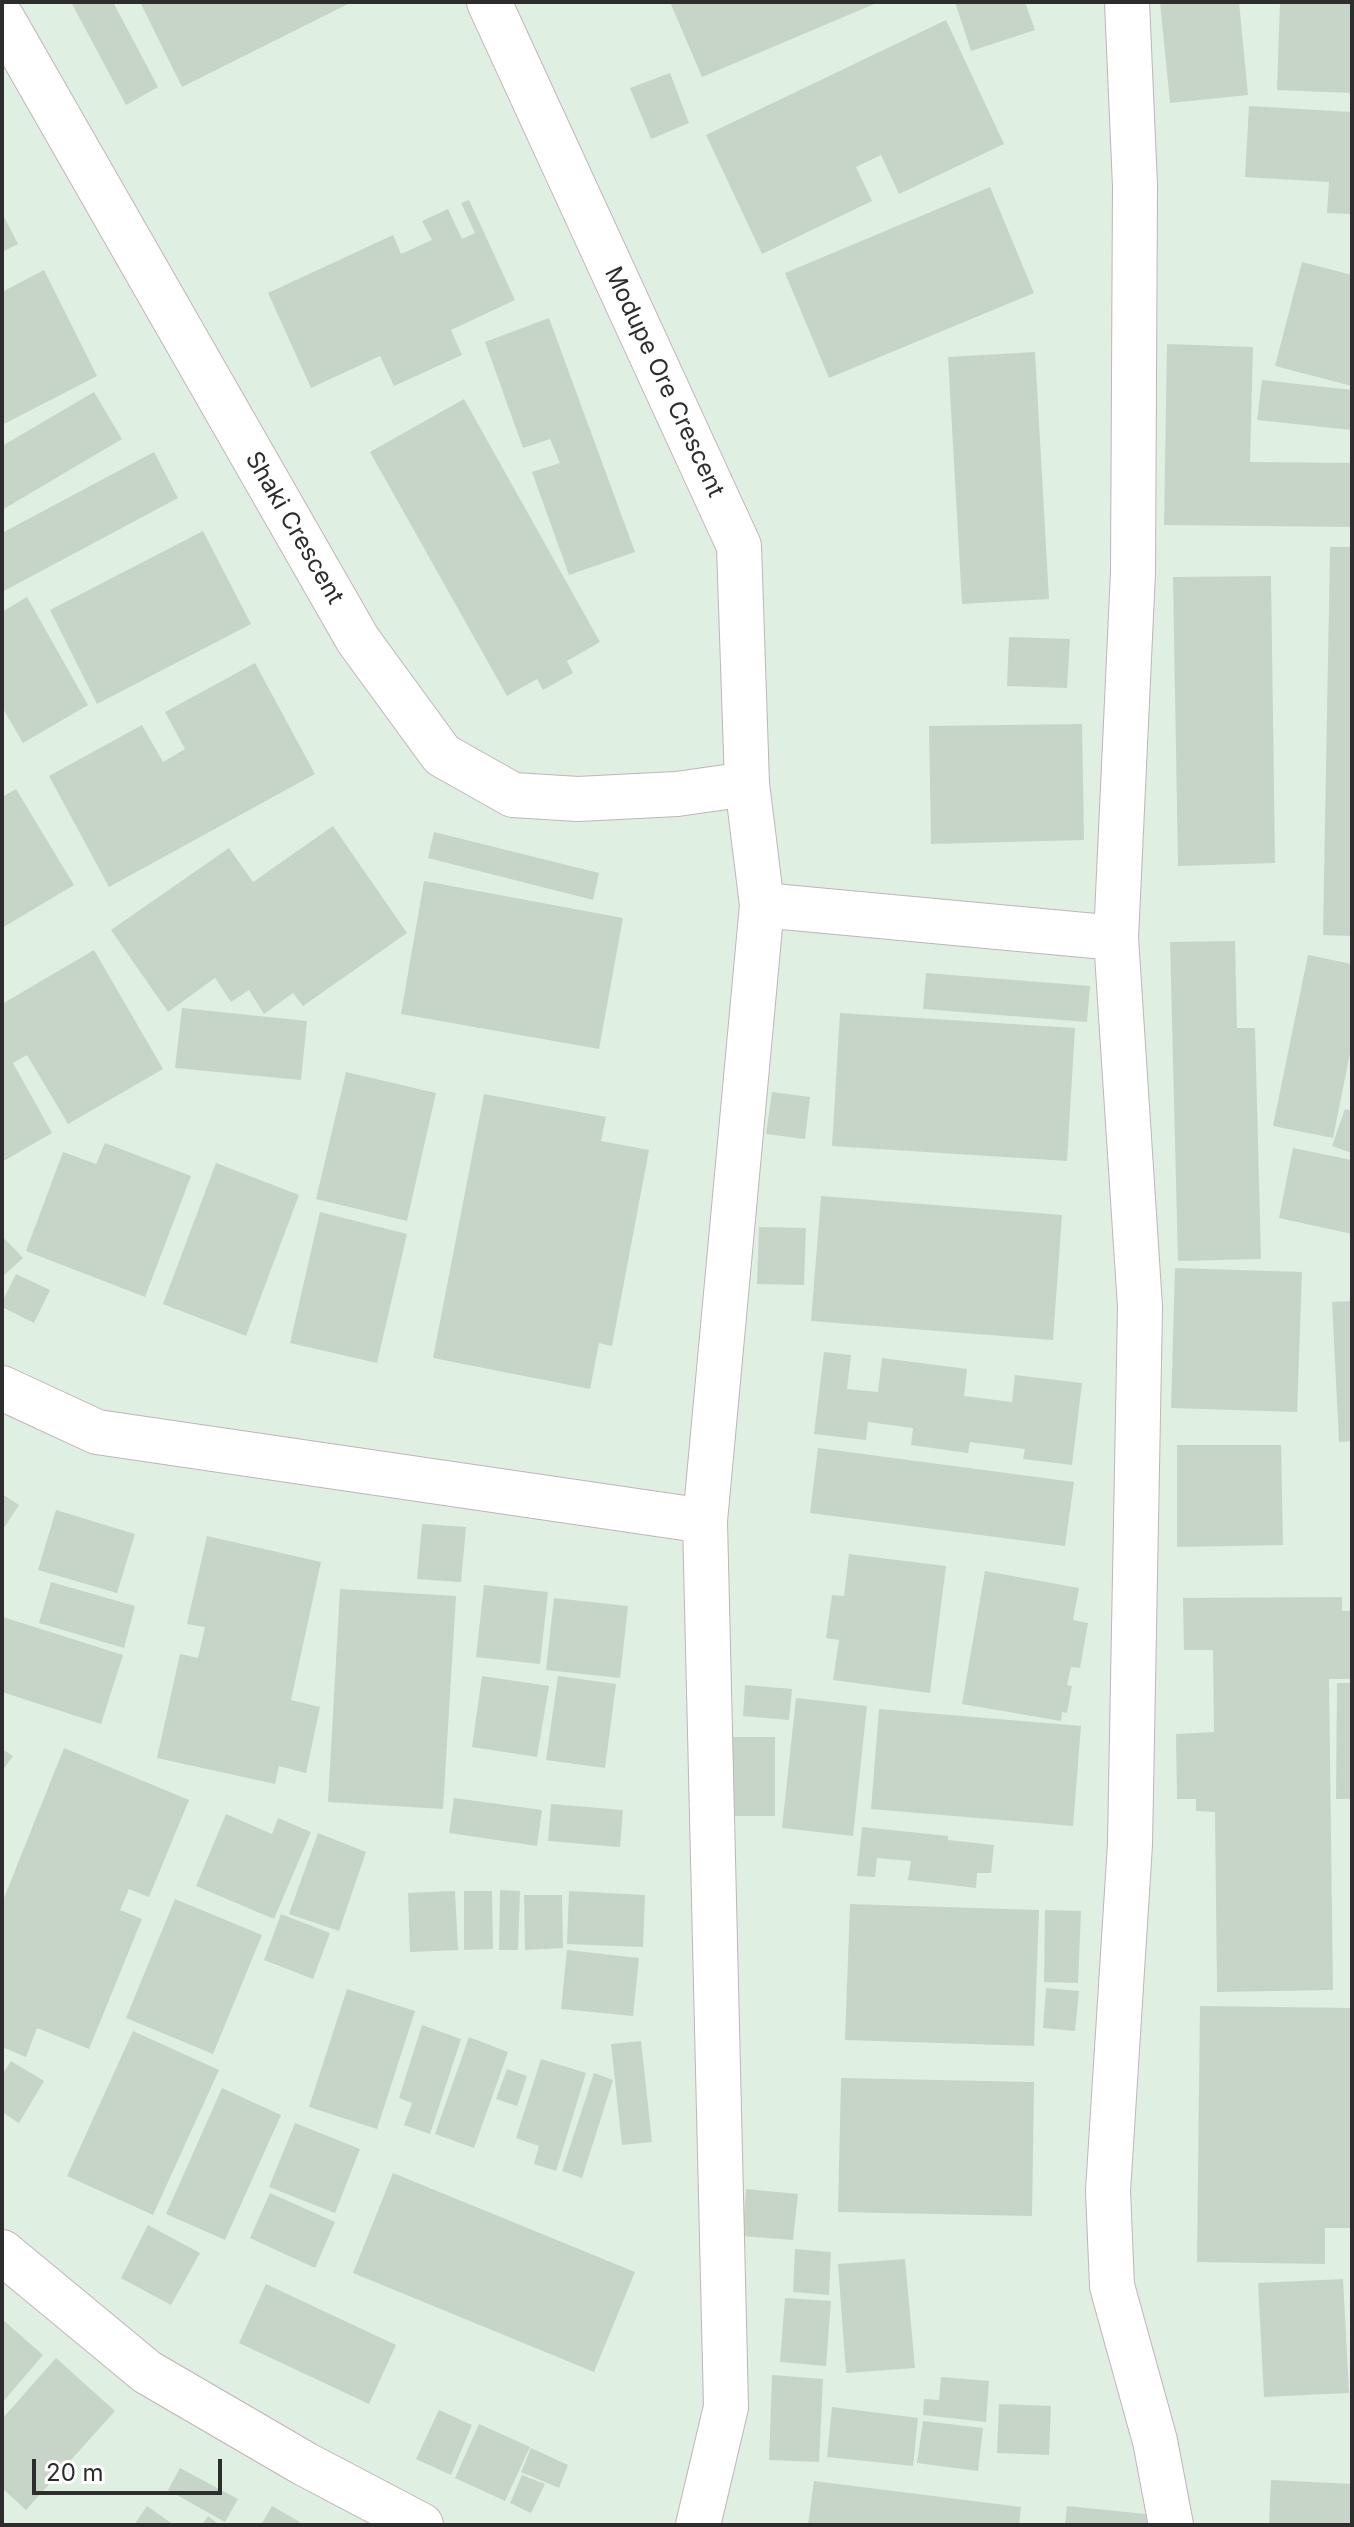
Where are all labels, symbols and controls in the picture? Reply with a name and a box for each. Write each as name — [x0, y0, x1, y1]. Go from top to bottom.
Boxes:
street label: Modupe Ore Crescent — [598, 262, 730, 502]
street label: Shaki Crescent — [239, 447, 349, 609]
scale bar — [36, 2443, 226, 2493]
text: 20 m — [46, 2458, 104, 2487]

